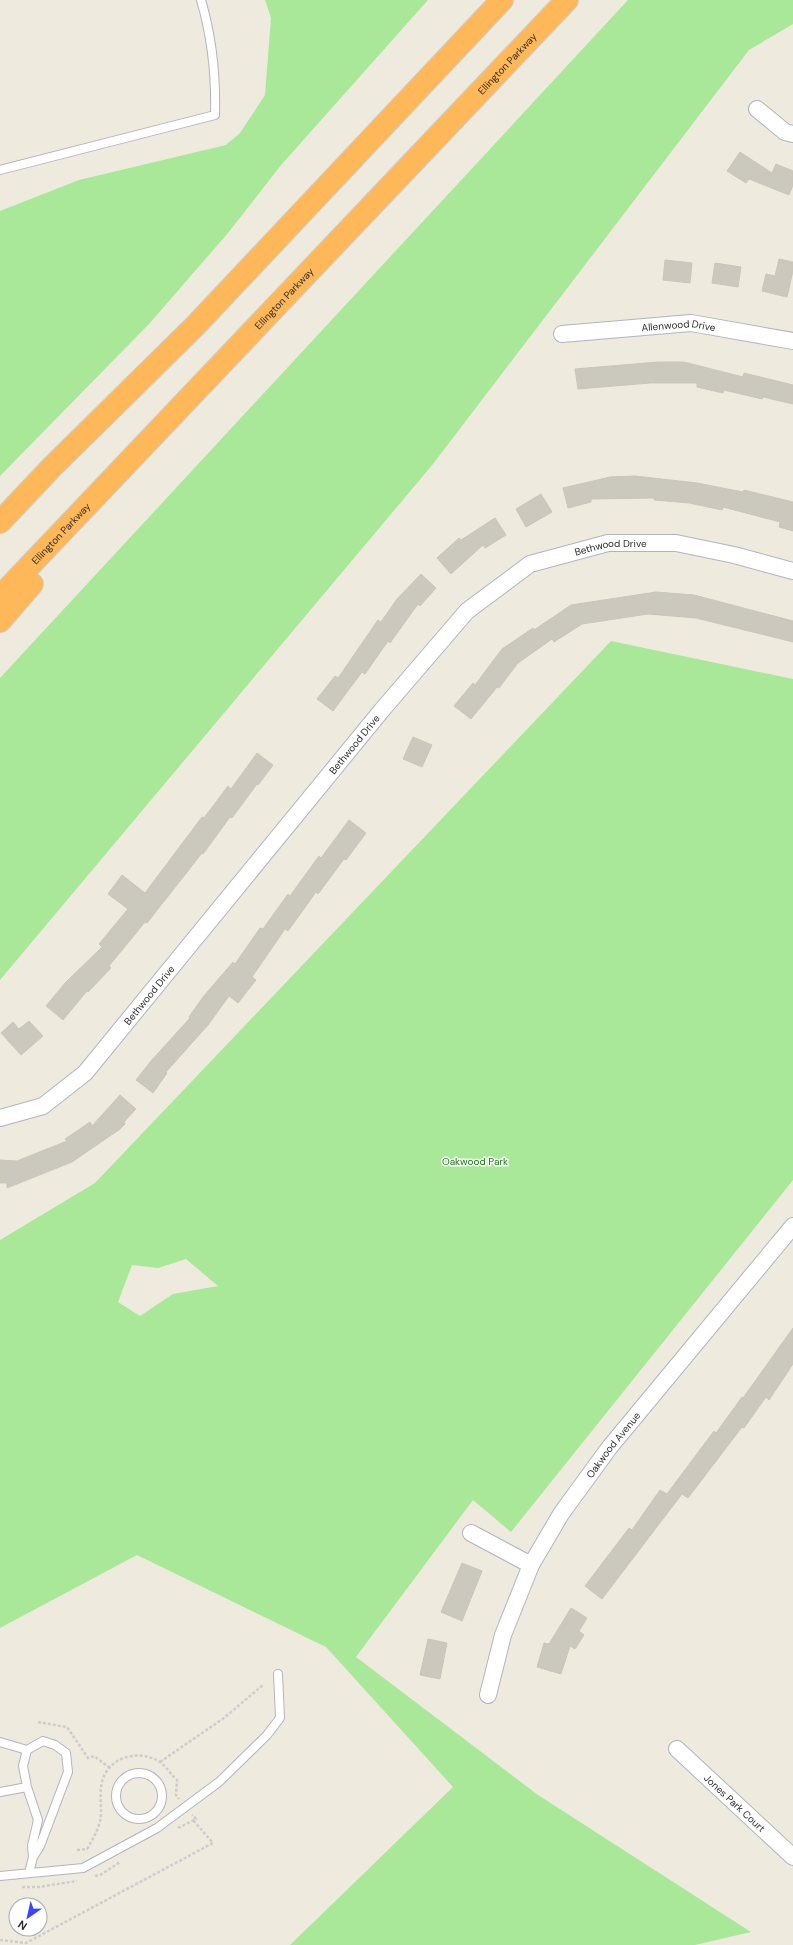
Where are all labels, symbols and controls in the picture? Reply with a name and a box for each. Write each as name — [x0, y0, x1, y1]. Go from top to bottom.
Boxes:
street label: Ellington Parkway — [475, 30, 540, 97]
street label: Ellington Parkway — [252, 265, 317, 332]
street label: Allenwood Drive — [641, 317, 717, 334]
street label: Ellington Parkway — [29, 500, 94, 567]
street label: Bethwood Drive — [573, 537, 647, 559]
street label: Bethwood Drive — [326, 712, 383, 777]
street label: Bethwood Drive — [121, 962, 178, 1028]
park label: Oakwood Park — [442, 1155, 508, 1168]
street label: Oakwood Avenue — [583, 1409, 643, 1481]
street label: Jones Park Court — [701, 1772, 768, 1835]
north arrow — [8, 1897, 48, 1937]
text: N — [15, 1917, 30, 1933]

